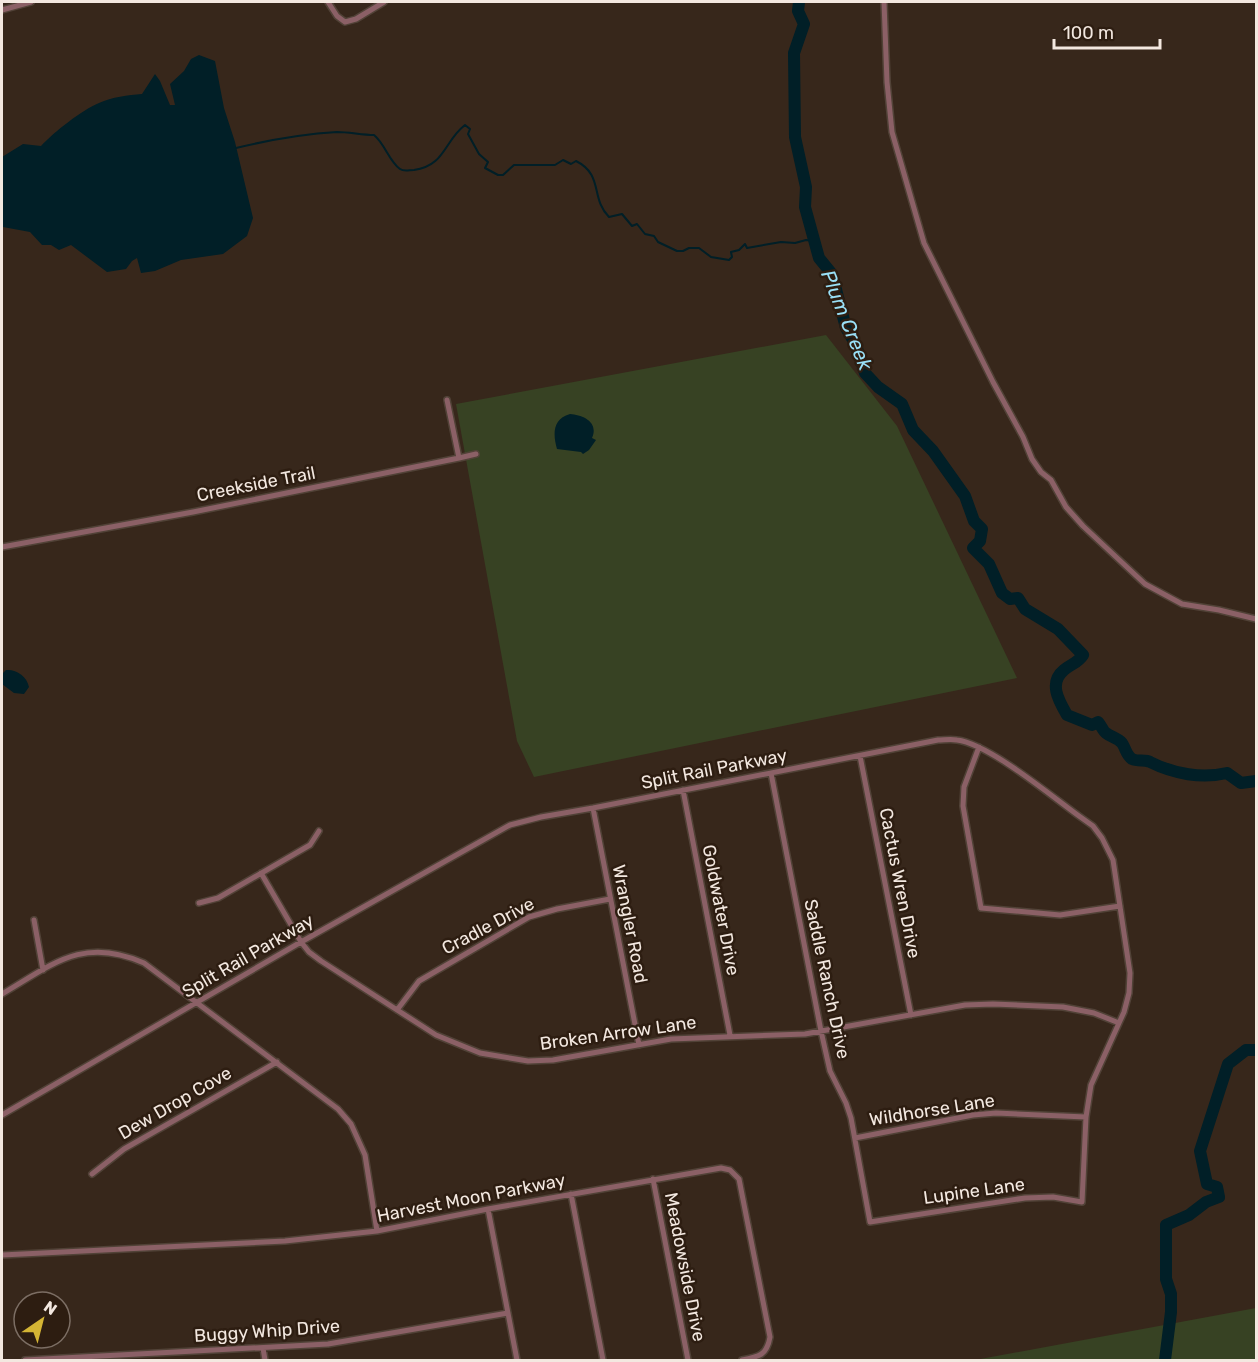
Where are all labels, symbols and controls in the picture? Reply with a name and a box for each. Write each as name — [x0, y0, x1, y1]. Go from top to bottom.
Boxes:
scale bar — [1054, 12, 1160, 50]
text: 100 m — [1063, 22, 1114, 44]
water label: Plum Creek — [816, 266, 878, 374]
street label: Creekside Trail — [195, 462, 317, 506]
street label: Split Rail Parkway — [639, 744, 789, 794]
street label: Cactus Wren Drive — [875, 806, 925, 960]
street label: Goldwater Drive — [698, 843, 744, 977]
street label: Wrangler Road — [608, 863, 652, 985]
street label: Cradle Drive — [438, 892, 538, 960]
street label: Saddle Ranch Drive — [799, 897, 855, 1061]
street label: Split Rail Parkway — [178, 909, 318, 1003]
street label: Broken Arrow Lane — [538, 1011, 698, 1055]
street label: Dew Drop Cove — [115, 1062, 235, 1144]
street label: Wildhorse Lane — [868, 1089, 996, 1131]
street label: Harvest Moon Parkway — [375, 1169, 567, 1227]
street label: Lupine Lane — [922, 1173, 1026, 1209]
street label: Meadowside Drive — [660, 1191, 710, 1343]
north arrow — [12, 1290, 72, 1350]
text: N — [40, 1297, 60, 1319]
street label: Buggy Whip Drive — [193, 1315, 341, 1347]

